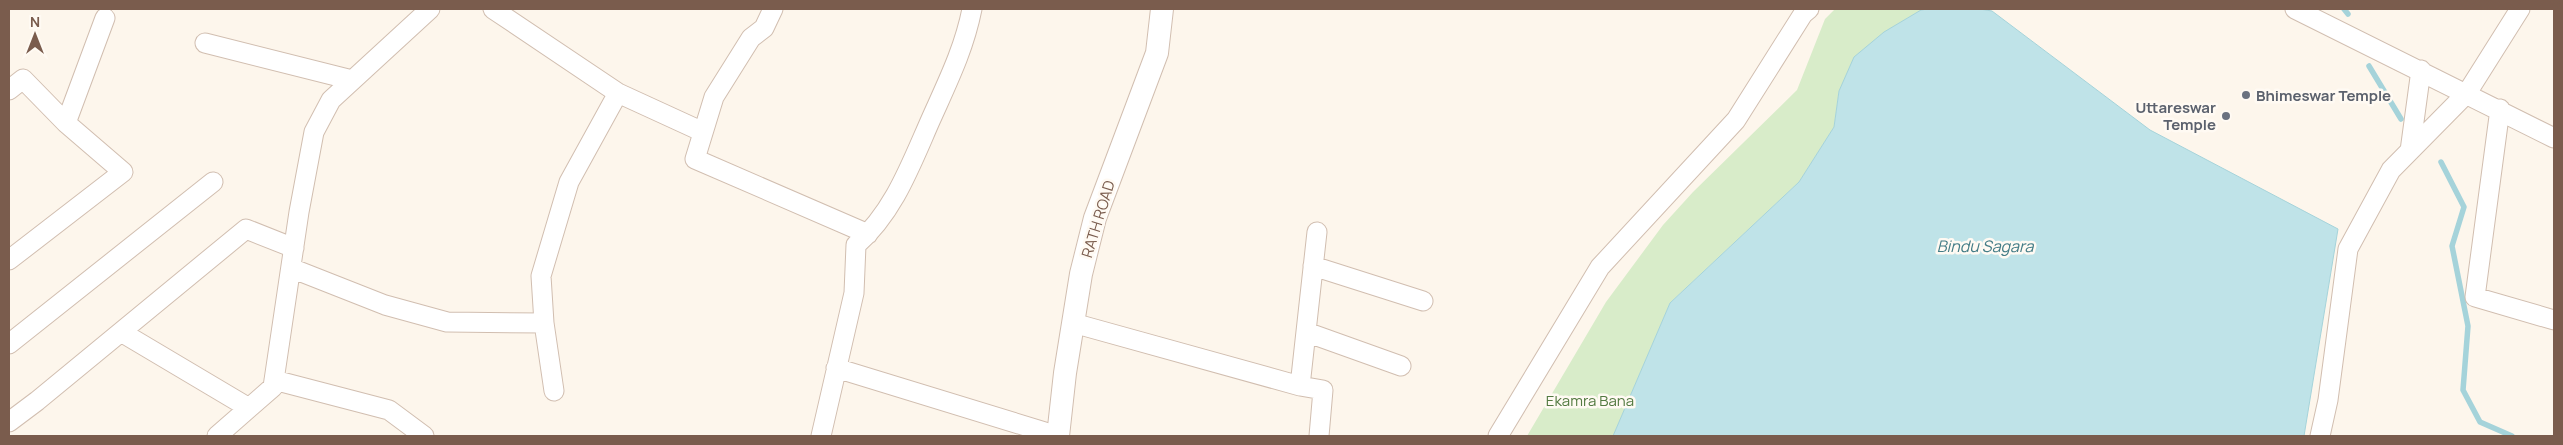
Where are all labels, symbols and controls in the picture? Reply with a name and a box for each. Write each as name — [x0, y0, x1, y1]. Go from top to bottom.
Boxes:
north arrow — [10, 10, 60, 60]
text: N — [30, 12, 40, 31]
place label: Bhimeswar Temple — [2256, 85, 2391, 106]
marker: Bhimeswar Temple — [2240, 89, 2252, 101]
place label: Uttareswar Temple — [2136, 97, 2216, 135]
marker: Uttareswar Temple — [2220, 110, 2232, 122]
street label: RATH ROAD — [1076, 178, 1120, 260]
water label: Bindu Sagara — [1937, 235, 2034, 257]
park label: Ekamra Bana — [1546, 390, 1634, 411]

